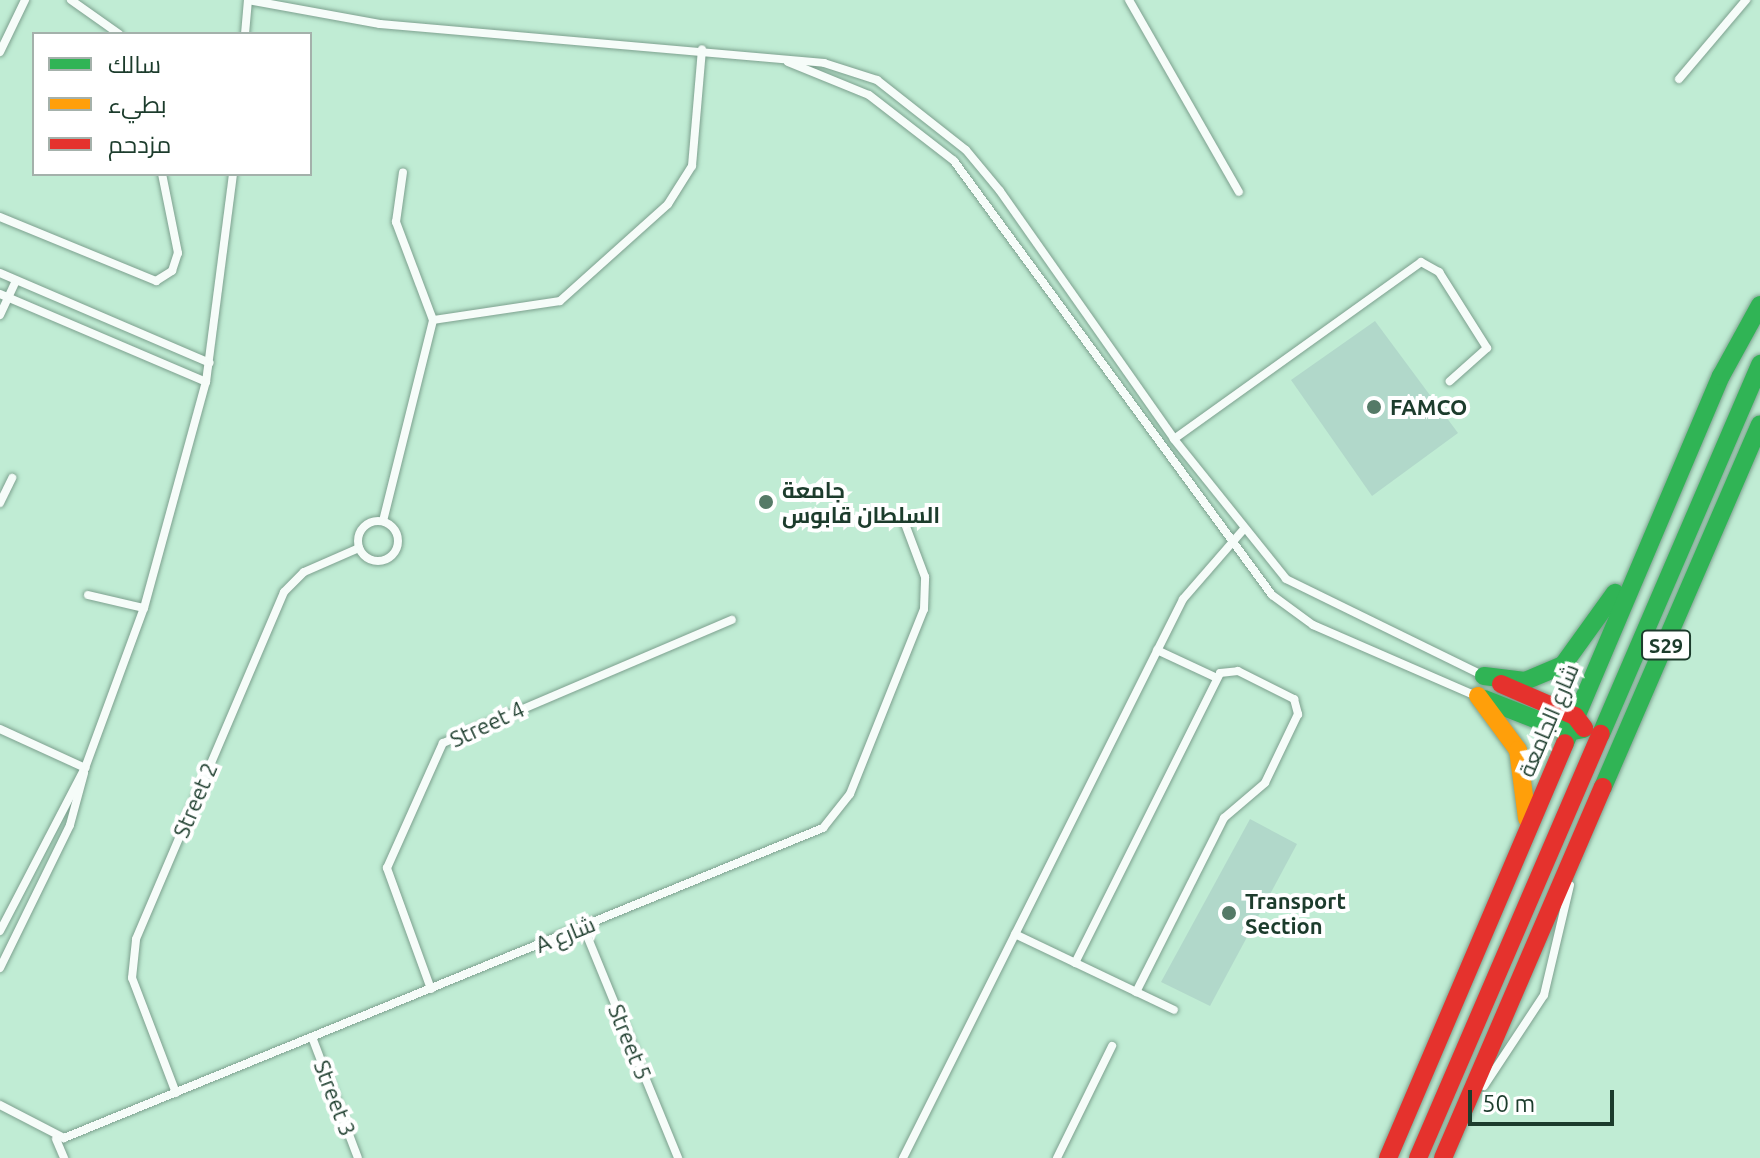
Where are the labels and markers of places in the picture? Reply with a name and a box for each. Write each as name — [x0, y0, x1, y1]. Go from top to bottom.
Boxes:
place label: FAMCO — [1390, 394, 1467, 420]
marker: FAMCO — [1365, 398, 1383, 416]
place label: جامعة السلطان قابوس — [782, 476, 940, 528]
marker: جامعة السلطان قابوس — [757, 493, 775, 511]
place label: Transport Section — [1245, 887, 1346, 938]
marker: Transport Section — [1220, 904, 1238, 922]

